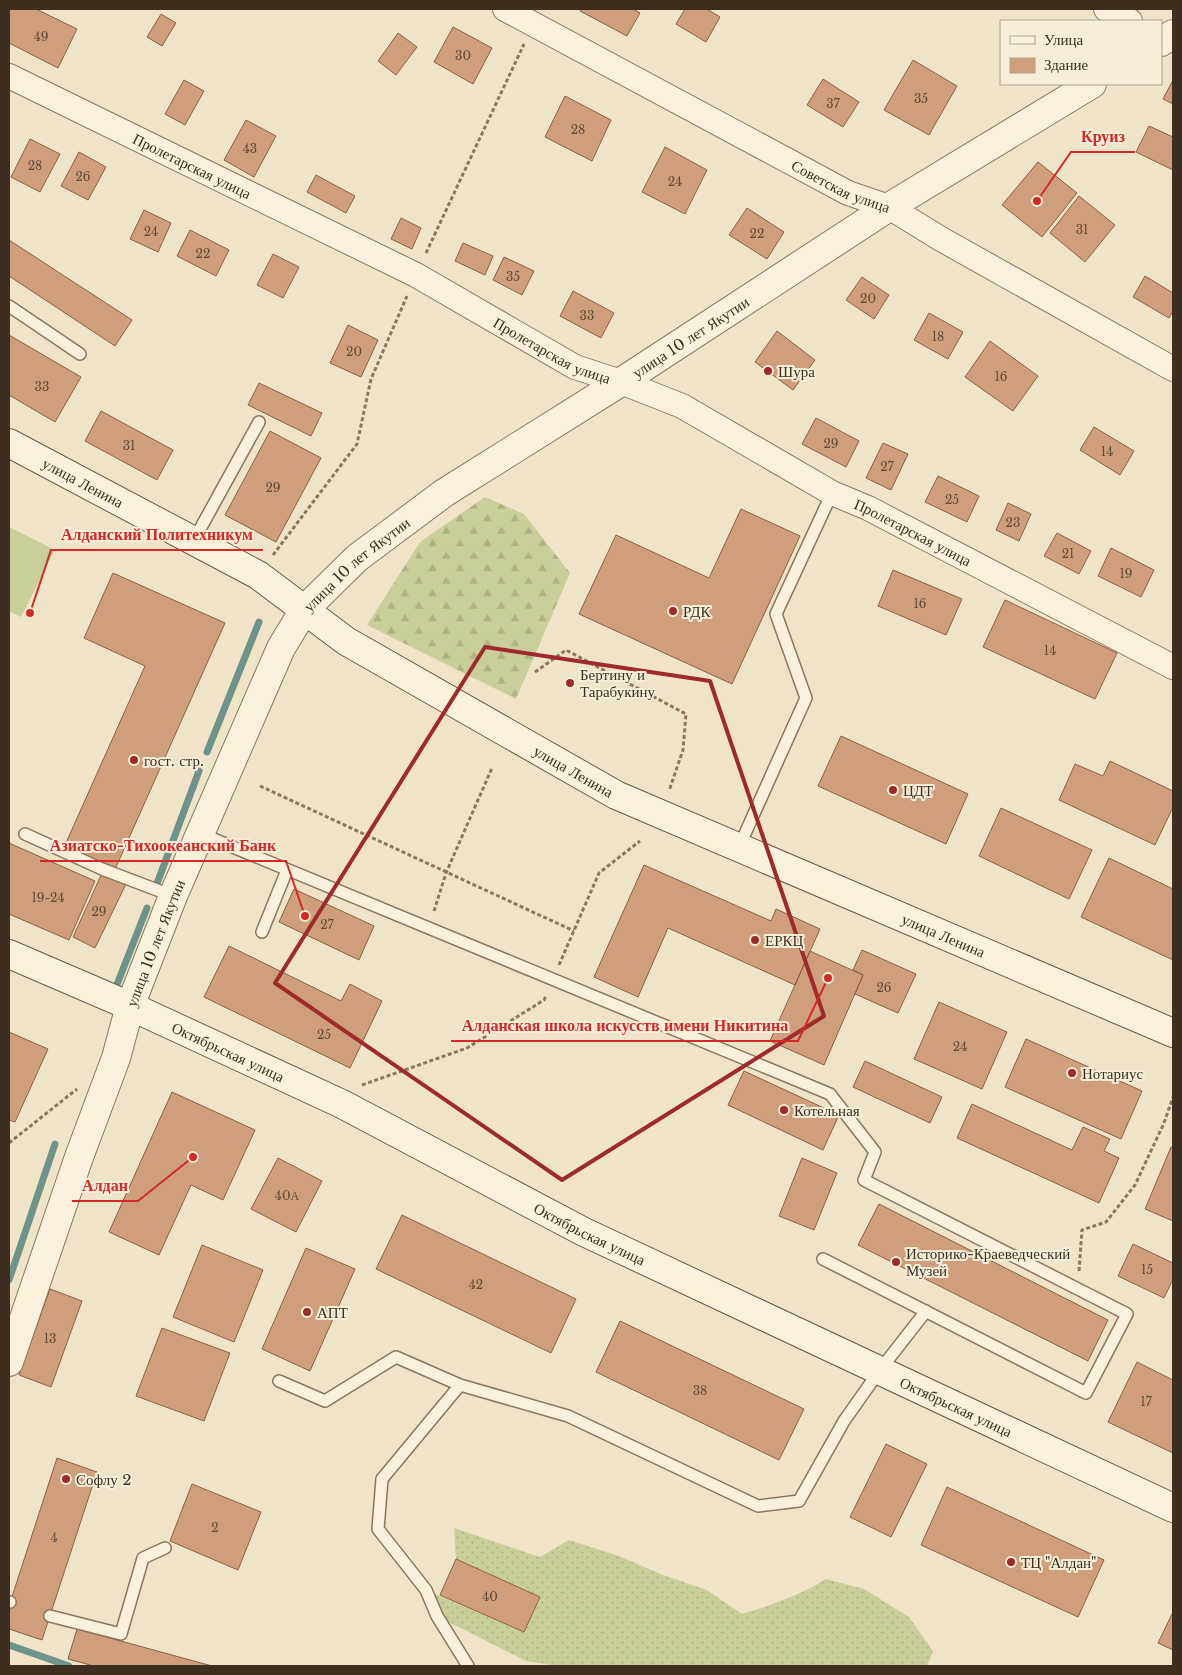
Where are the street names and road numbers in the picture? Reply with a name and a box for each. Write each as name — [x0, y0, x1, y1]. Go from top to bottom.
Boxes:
street label: Пролетарская улица — [130, 129, 255, 203]
street label: Советская улица — [788, 155, 893, 216]
street label: улица 10 лет Якутии — [629, 292, 752, 382]
street label: Пролетарская улица — [490, 312, 613, 388]
street label: улица Ленина — [39, 453, 127, 512]
street label: Пролетарская улица — [852, 494, 975, 570]
street label: улица 10 лет Якутии — [299, 513, 413, 615]
street label: улица Ленина — [530, 741, 617, 801]
street label: улица 10 лет Якутии — [121, 876, 189, 1009]
street label: улица Ленина — [899, 909, 989, 961]
street label: Октябрьская улица — [169, 1017, 288, 1086]
street label: Октябрьская улица — [531, 1198, 649, 1269]
street label: Октябрьская улица — [897, 1372, 1016, 1441]

